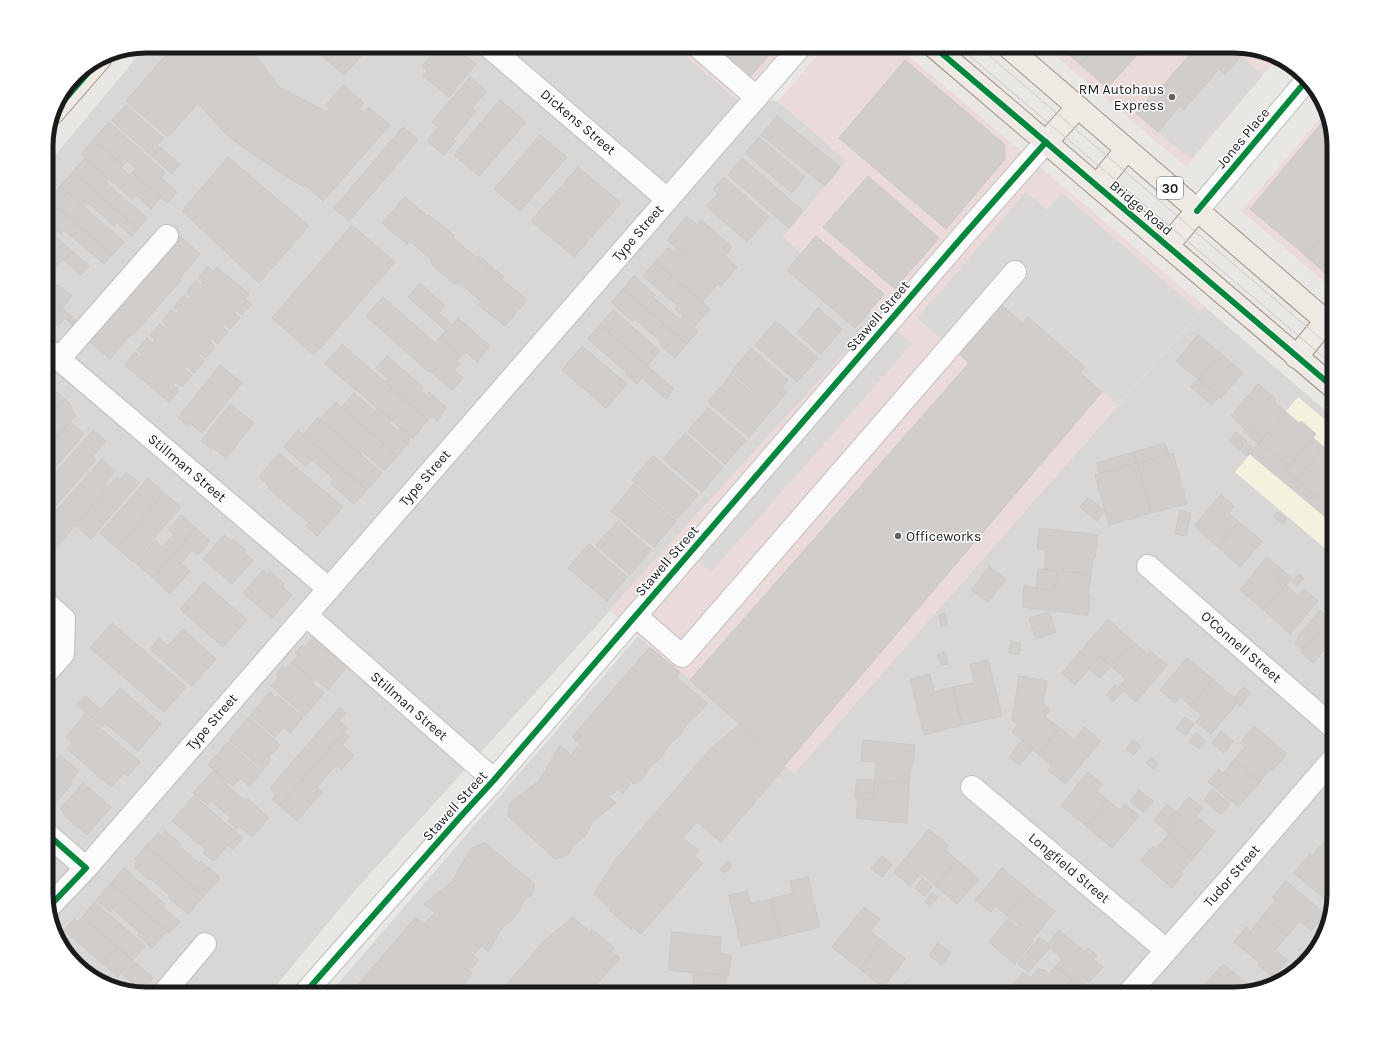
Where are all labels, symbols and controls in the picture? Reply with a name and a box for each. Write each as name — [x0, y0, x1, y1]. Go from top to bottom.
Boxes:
place label: RM Autohaus Express — [1079, 81, 1164, 114]
street label: Dickens Street — [537, 86, 619, 158]
marker: RM Autohaus Express — [1167, 92, 1177, 102]
street label: Jones Place — [1213, 104, 1273, 172]
street label: Bridge Road — [1106, 177, 1176, 239]
road number: 30 — [1157, 177, 1183, 199]
street label: Type Street — [609, 201, 667, 265]
street label: Stawell Street — [843, 277, 913, 355]
street label: Stillman Street — [144, 430, 230, 506]
street label: Type Street — [396, 446, 454, 510]
street label: Stawell Street — [632, 522, 702, 600]
place label: Officeworks — [906, 528, 981, 545]
marker: Officeworks — [893, 531, 903, 541]
street label: O'Connell Street — [1197, 608, 1285, 686]
street label: Stillman Street — [367, 668, 451, 744]
street label: Type Street — [183, 690, 241, 754]
street label: Stawell Street — [419, 767, 491, 845]
street label: Longfield Street — [1025, 829, 1113, 907]
street label: Tudor Street — [1200, 841, 1264, 911]

